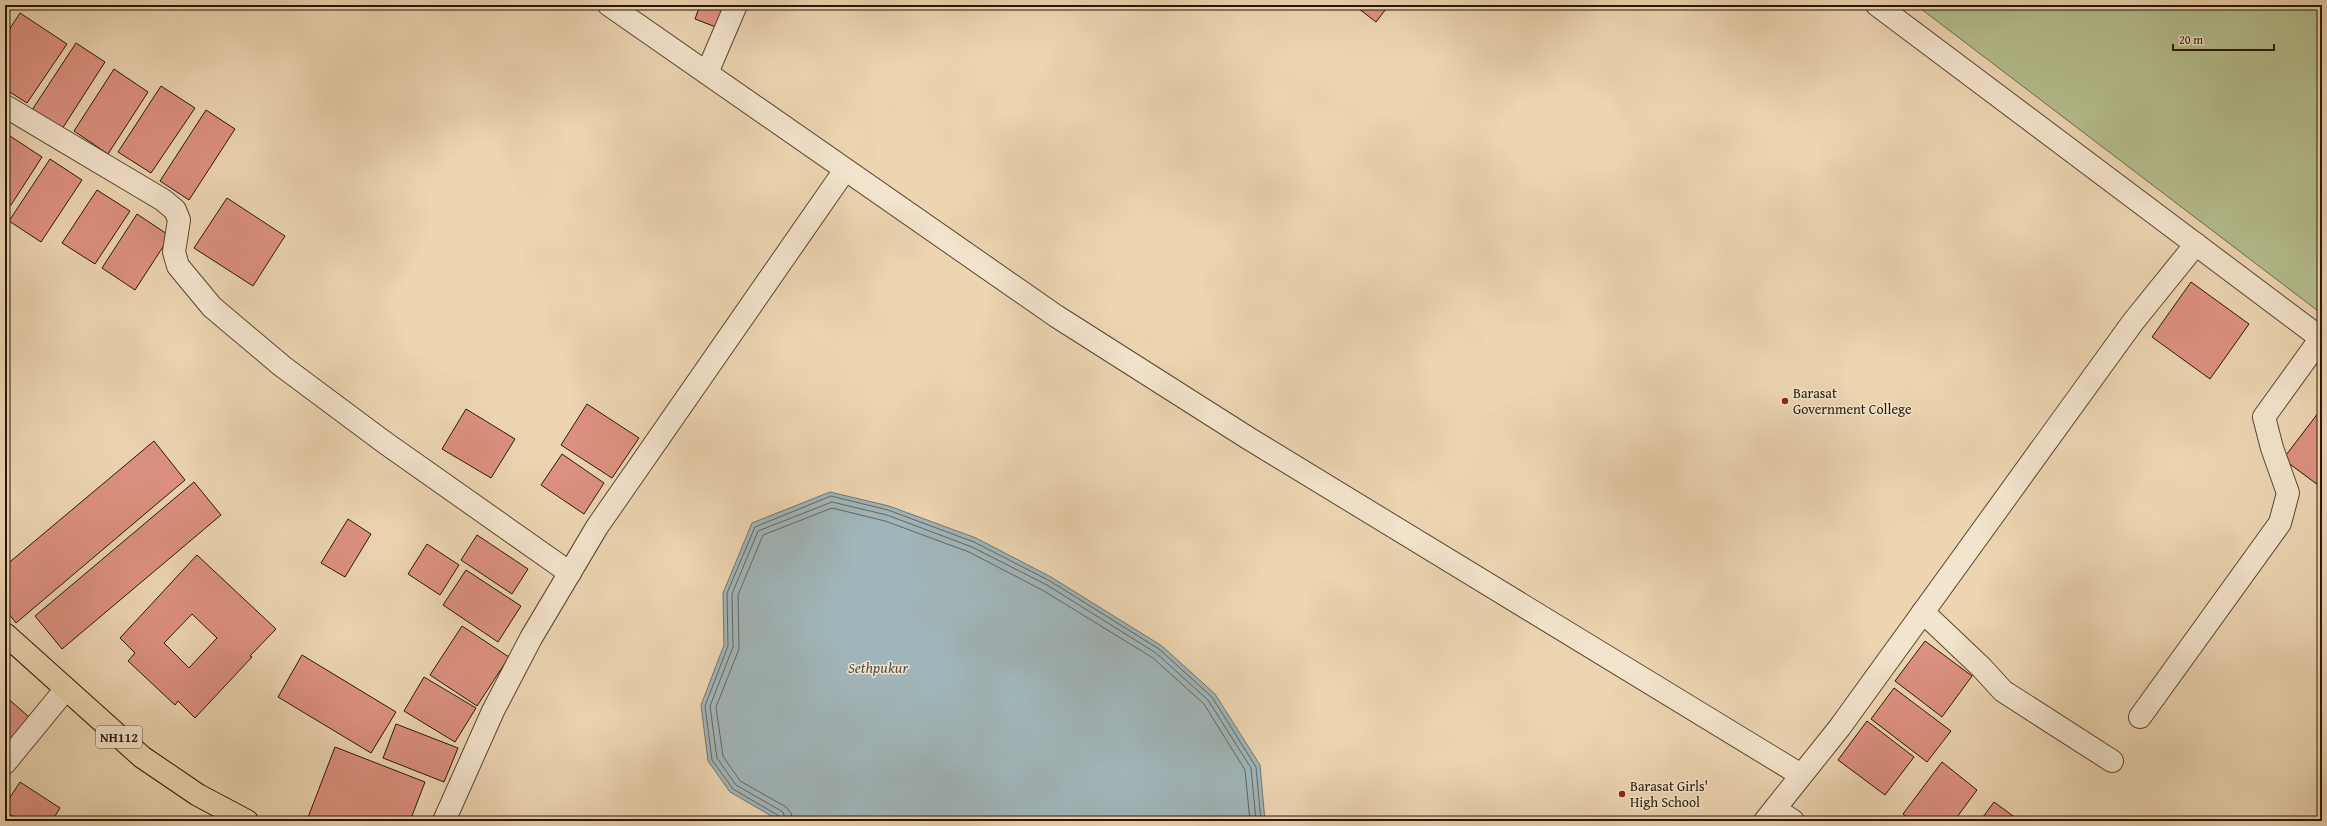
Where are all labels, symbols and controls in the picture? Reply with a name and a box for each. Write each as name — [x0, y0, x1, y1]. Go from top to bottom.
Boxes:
scale bar — [2173, 26, 2274, 52]
text: 20 m — [2179, 31, 2203, 48]
place label: Barasat Government College — [1793, 383, 1912, 419]
marker: Barasat Government College — [1780, 396, 1790, 406]
water label: Sethpukur — [848, 657, 908, 678]
road number: NH112 — [96, 726, 142, 748]
place label: Barasat Girls' High School — [1630, 776, 1708, 812]
marker: Barasat Girls' High School — [1617, 789, 1627, 799]

